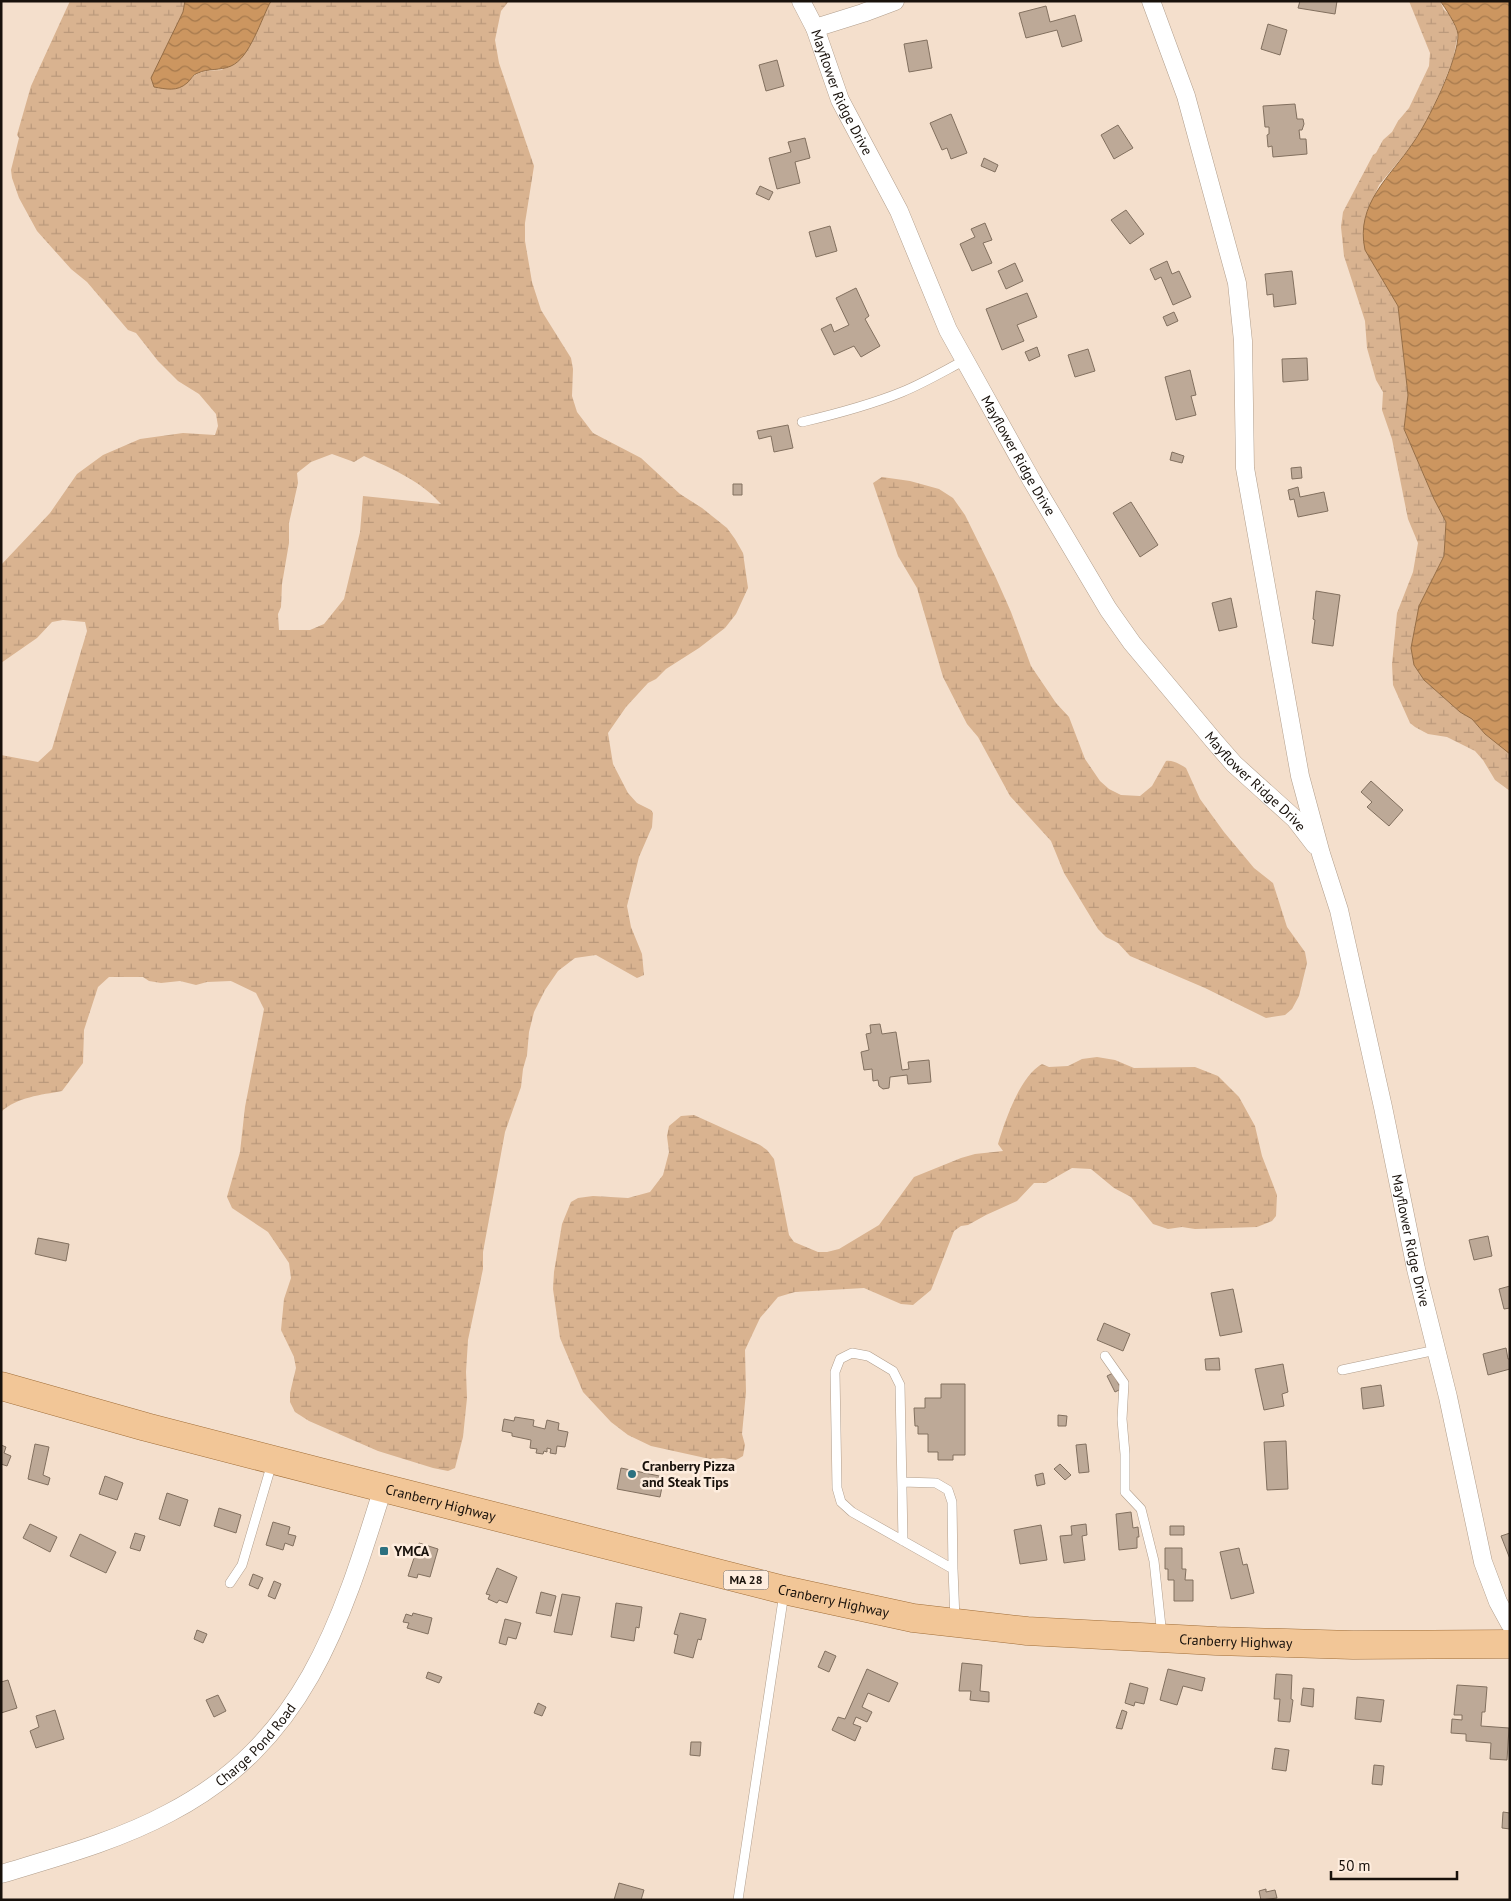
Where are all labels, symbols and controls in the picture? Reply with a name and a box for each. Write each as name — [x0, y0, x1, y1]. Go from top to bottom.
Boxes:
street label: Mayflower Ridge Drive — [807, 27, 877, 158]
street label: Mayflower Ridge Drive — [977, 392, 1060, 519]
street label: Mayflower Ridge Drive — [1201, 728, 1310, 835]
street label: Mayflower Ridge Drive — [1388, 1172, 1434, 1309]
place label: Cranberry Pizza and Steak Tips — [642, 1457, 735, 1491]
marker: Cranberry Pizza and Steak Tips — [626, 1468, 638, 1480]
street label: Cranberry Highway — [384, 1480, 498, 1526]
place label: YMCA — [393, 1542, 430, 1560]
marker: YMCA — [378, 1545, 390, 1557]
road number: MA 28 — [724, 1570, 768, 1590]
street label: Cranberry Highway — [776, 1580, 891, 1622]
street label: Cranberry Highway — [1179, 1630, 1293, 1652]
street label: Charge Pond Road — [211, 1700, 300, 1790]
scale bar — [1331, 1848, 1457, 1880]
text: 50 m — [1338, 1856, 1371, 1875]

